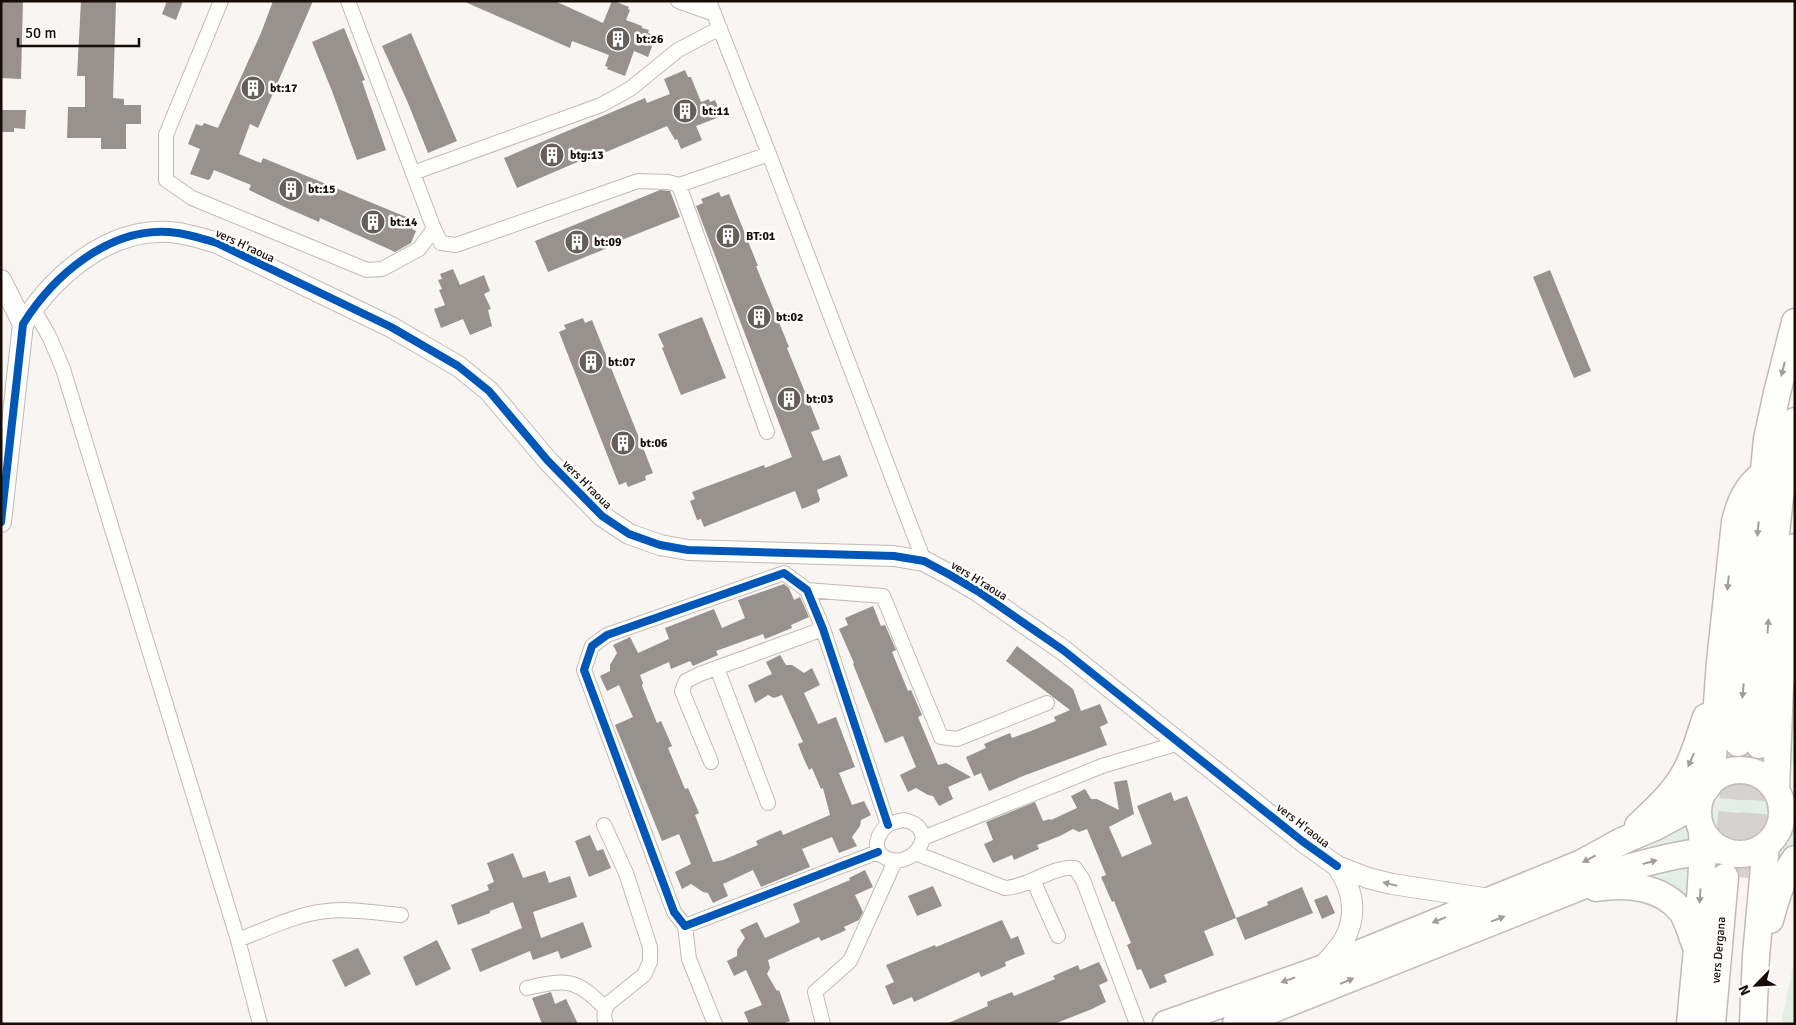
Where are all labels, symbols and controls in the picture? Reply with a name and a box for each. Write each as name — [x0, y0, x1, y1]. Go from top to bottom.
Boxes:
scale bar — [18, 15, 139, 47]
text: 50 m — [25, 24, 56, 42]
building icon: bt:26 — [605, 26, 631, 52]
place label: bt:26 — [636, 32, 664, 47]
building icon: bt:17 — [240, 75, 266, 101]
place label: bt:17 — [270, 81, 298, 96]
building icon: bt:11 — [672, 98, 698, 124]
place label: bt:11 — [702, 104, 730, 119]
building icon: btg:13 — [539, 142, 565, 168]
place label: btg:13 — [570, 148, 604, 163]
building icon: bt:15 — [278, 176, 304, 202]
place label: bt:15 — [308, 182, 335, 197]
building icon: bt:14 — [360, 209, 386, 235]
place label: bt:14 — [390, 215, 418, 230]
building icon: BT:01 — [715, 223, 741, 249]
street label: vers H'raoua — [213, 226, 277, 266]
building icon: bt:09 — [564, 229, 590, 255]
place label: BT:01 — [746, 229, 776, 244]
place label: bt:09 — [594, 235, 622, 250]
building icon: bt:02 — [746, 304, 772, 330]
place label: bt:02 — [776, 310, 803, 325]
building icon: bt:07 — [578, 349, 604, 375]
place label: bt:07 — [608, 355, 636, 370]
one-way arrow — [1779, 362, 1787, 377]
building icon: bt:03 — [776, 386, 802, 412]
place label: bt:03 — [806, 392, 833, 407]
building icon: bt:06 — [610, 430, 636, 456]
place label: bt:06 — [640, 436, 668, 451]
street label: vers H'raoua — [559, 457, 615, 513]
one-way arrow — [1754, 522, 1762, 538]
street label: vers H'raoua — [948, 558, 1010, 604]
one-way arrow — [1724, 575, 1732, 591]
one-way arrow — [1764, 618, 1772, 634]
one-way arrow — [1739, 684, 1747, 700]
one-way arrow — [1686, 753, 1694, 767]
street label: vers H'raoua — [1273, 801, 1333, 851]
one-way arrow — [1582, 855, 1596, 863]
one-way arrow — [1642, 858, 1657, 866]
one-way arrow — [1382, 880, 1397, 888]
one-way arrow — [1696, 888, 1704, 904]
one-way arrow — [1491, 915, 1505, 923]
street label: vers Dergana — [1709, 916, 1729, 984]
one-way arrow — [1432, 917, 1446, 925]
north arrow — [1731, 960, 1781, 1010]
one-way arrow — [1280, 977, 1295, 985]
one-way arrow — [1340, 977, 1355, 985]
text: N — [1735, 982, 1754, 998]

